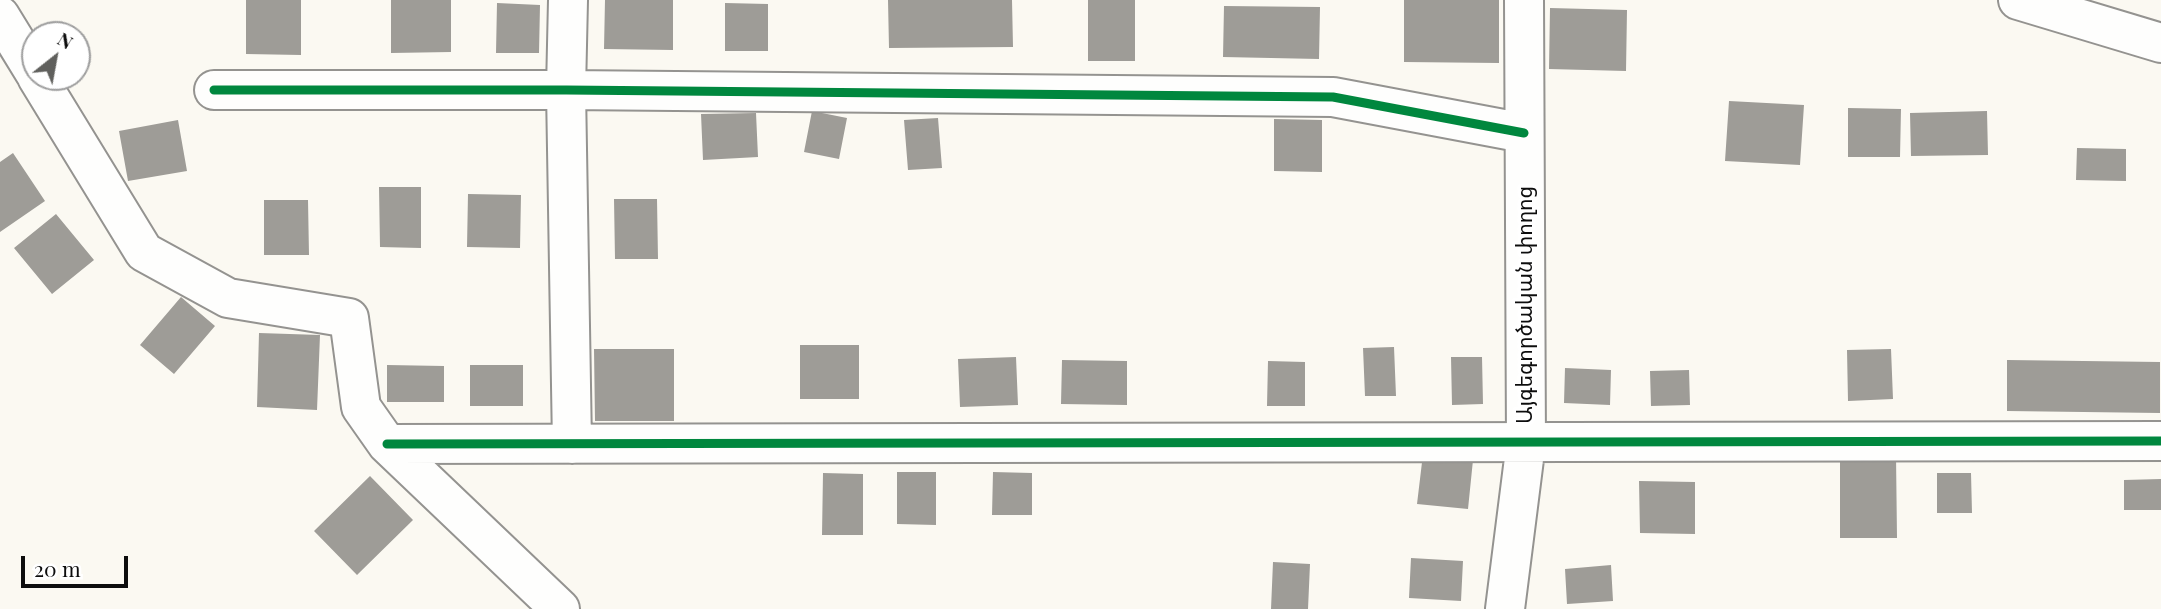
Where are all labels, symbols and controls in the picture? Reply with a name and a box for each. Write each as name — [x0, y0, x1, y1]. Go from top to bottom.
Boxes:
north arrow — [21, 21, 91, 91]
text: N — [53, 25, 78, 54]
street label: Այգեգործական փողոց — [1512, 186, 1538, 424]
scale bar — [24, 542, 131, 586]
text: 20 m — [34, 554, 81, 582]

